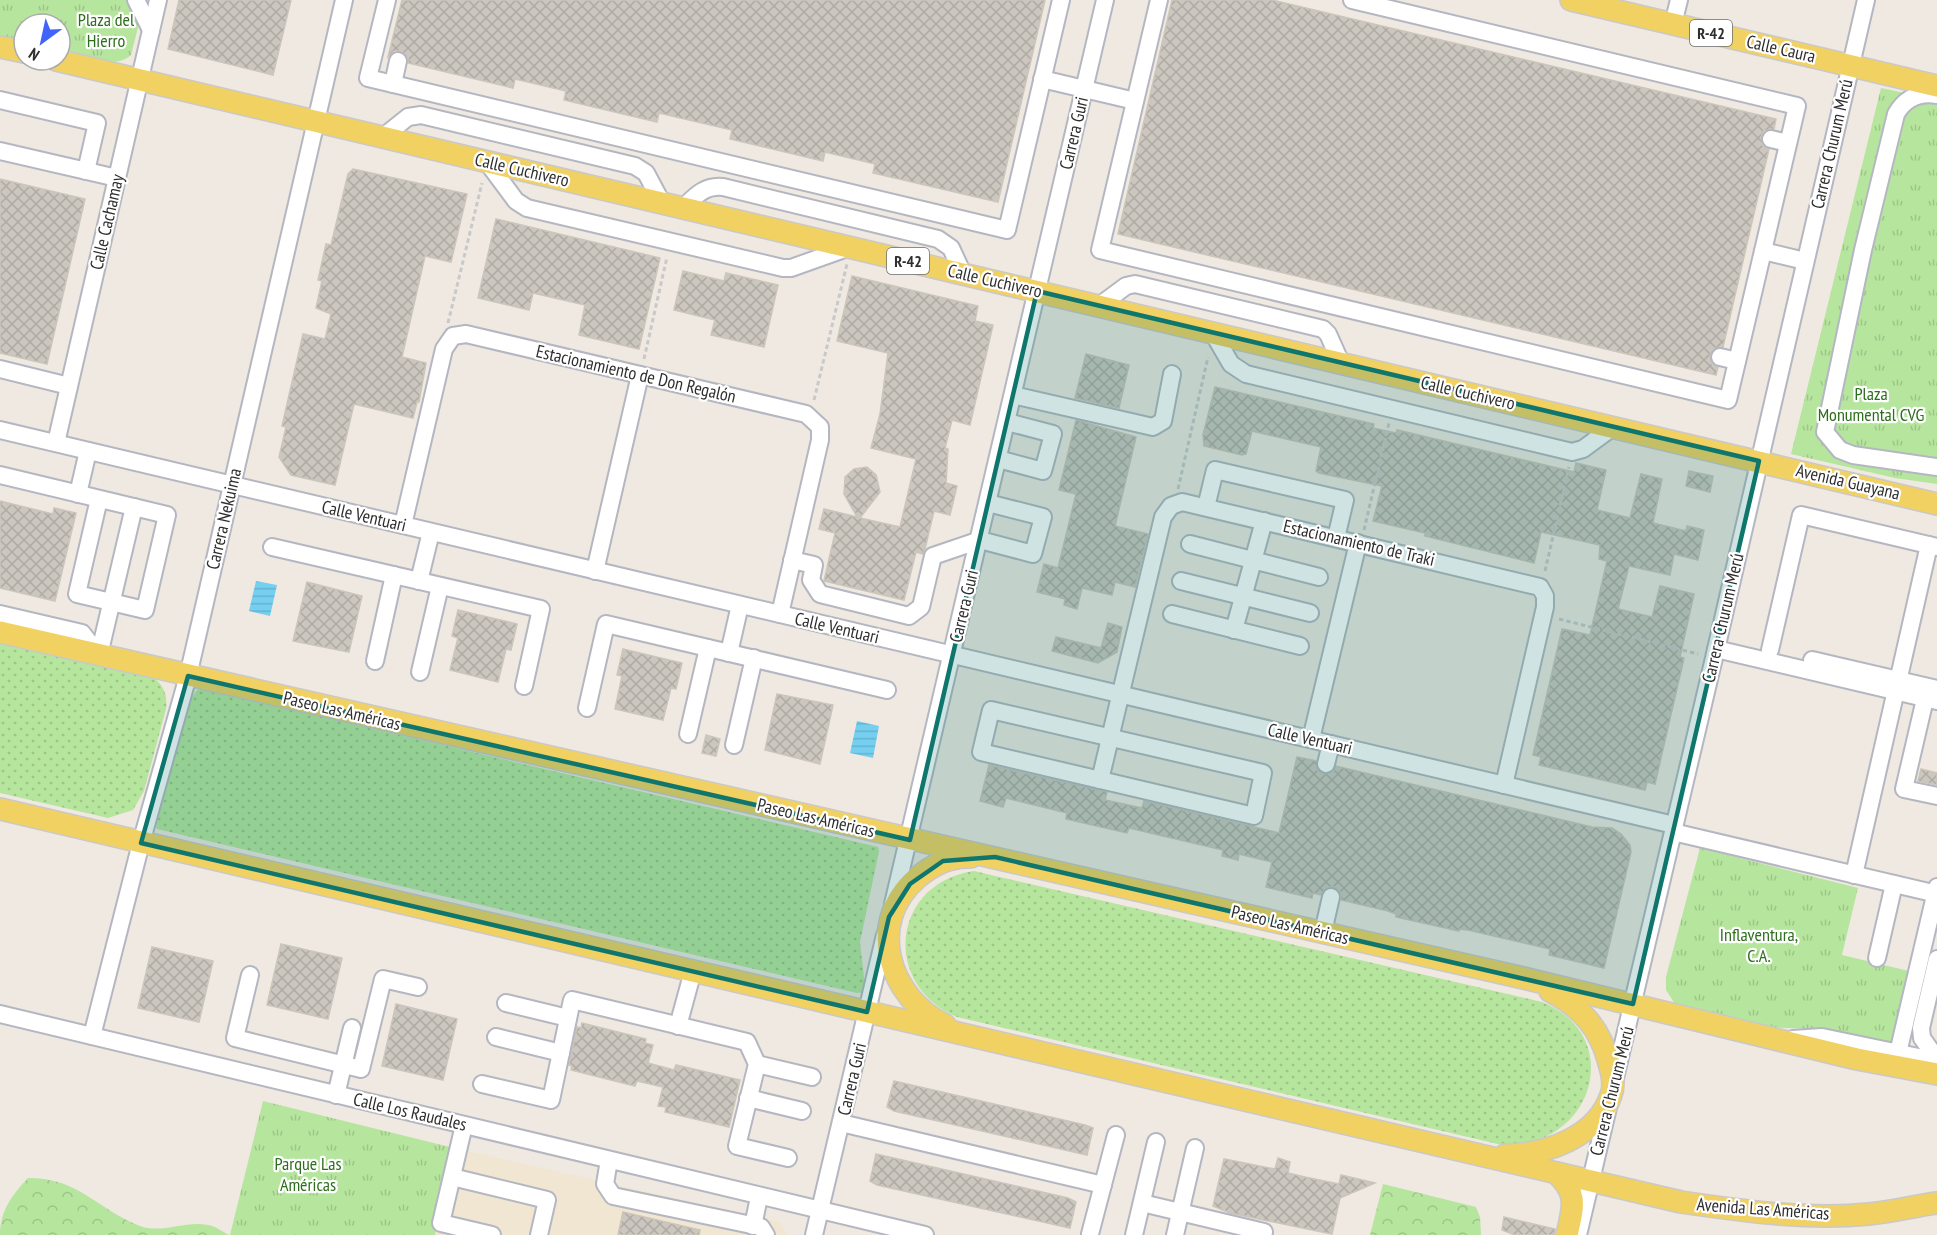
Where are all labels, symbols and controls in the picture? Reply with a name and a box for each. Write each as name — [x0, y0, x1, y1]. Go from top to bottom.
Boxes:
park label: Plaza del Hierro — [78, 8, 135, 52]
north arrow — [12, 12, 72, 72]
road number: R-42 — [1690, 20, 1732, 46]
street label: Calle Caura — [1744, 29, 1818, 68]
text: N — [25, 44, 43, 65]
street label: Carrera Churum Merú — [1805, 77, 1858, 211]
street label: Carrera Guri — [1054, 94, 1093, 172]
street label: Calle Cuchivero — [473, 148, 572, 192]
street label: Calle Cachamay — [84, 172, 129, 272]
road number: R-42 — [887, 248, 929, 274]
street label: Calle Cuchivero — [946, 259, 1045, 303]
street label: Estacionamiento de Don Regalón — [534, 339, 738, 408]
street label: Calle Cuchivero — [1419, 371, 1518, 415]
park label: Plaza Monumental CVG — [1818, 382, 1924, 426]
street label: Avenida Guayana — [1794, 458, 1902, 505]
street label: Carrera Nekuima — [201, 466, 246, 572]
street label: Calle Ventuari — [320, 495, 409, 536]
street label: Estacionamiento de Traki — [1281, 514, 1437, 571]
street label: Carrera Churum Merú — [1696, 551, 1749, 685]
street label: Carrera Guri — [944, 567, 983, 645]
street label: Calle Ventuari — [793, 607, 882, 648]
street label: Paseo Las Américas — [281, 686, 403, 735]
street label: Calle Ventuari — [1266, 718, 1355, 759]
street label: Paseo Las Américas — [755, 793, 877, 842]
street label: Paseo Las Américas — [1229, 900, 1351, 949]
park label: Inflaventura, C.A. — [1720, 923, 1798, 967]
street label: Carrera Churum Merú — [1584, 1024, 1639, 1158]
street label: Carrera Guri — [832, 1040, 871, 1118]
street label: Calle Los Raudales — [351, 1087, 469, 1136]
park label: Parque Las Américas — [274, 1152, 342, 1196]
street label: Avenida Las Américas — [1696, 1192, 1830, 1225]

